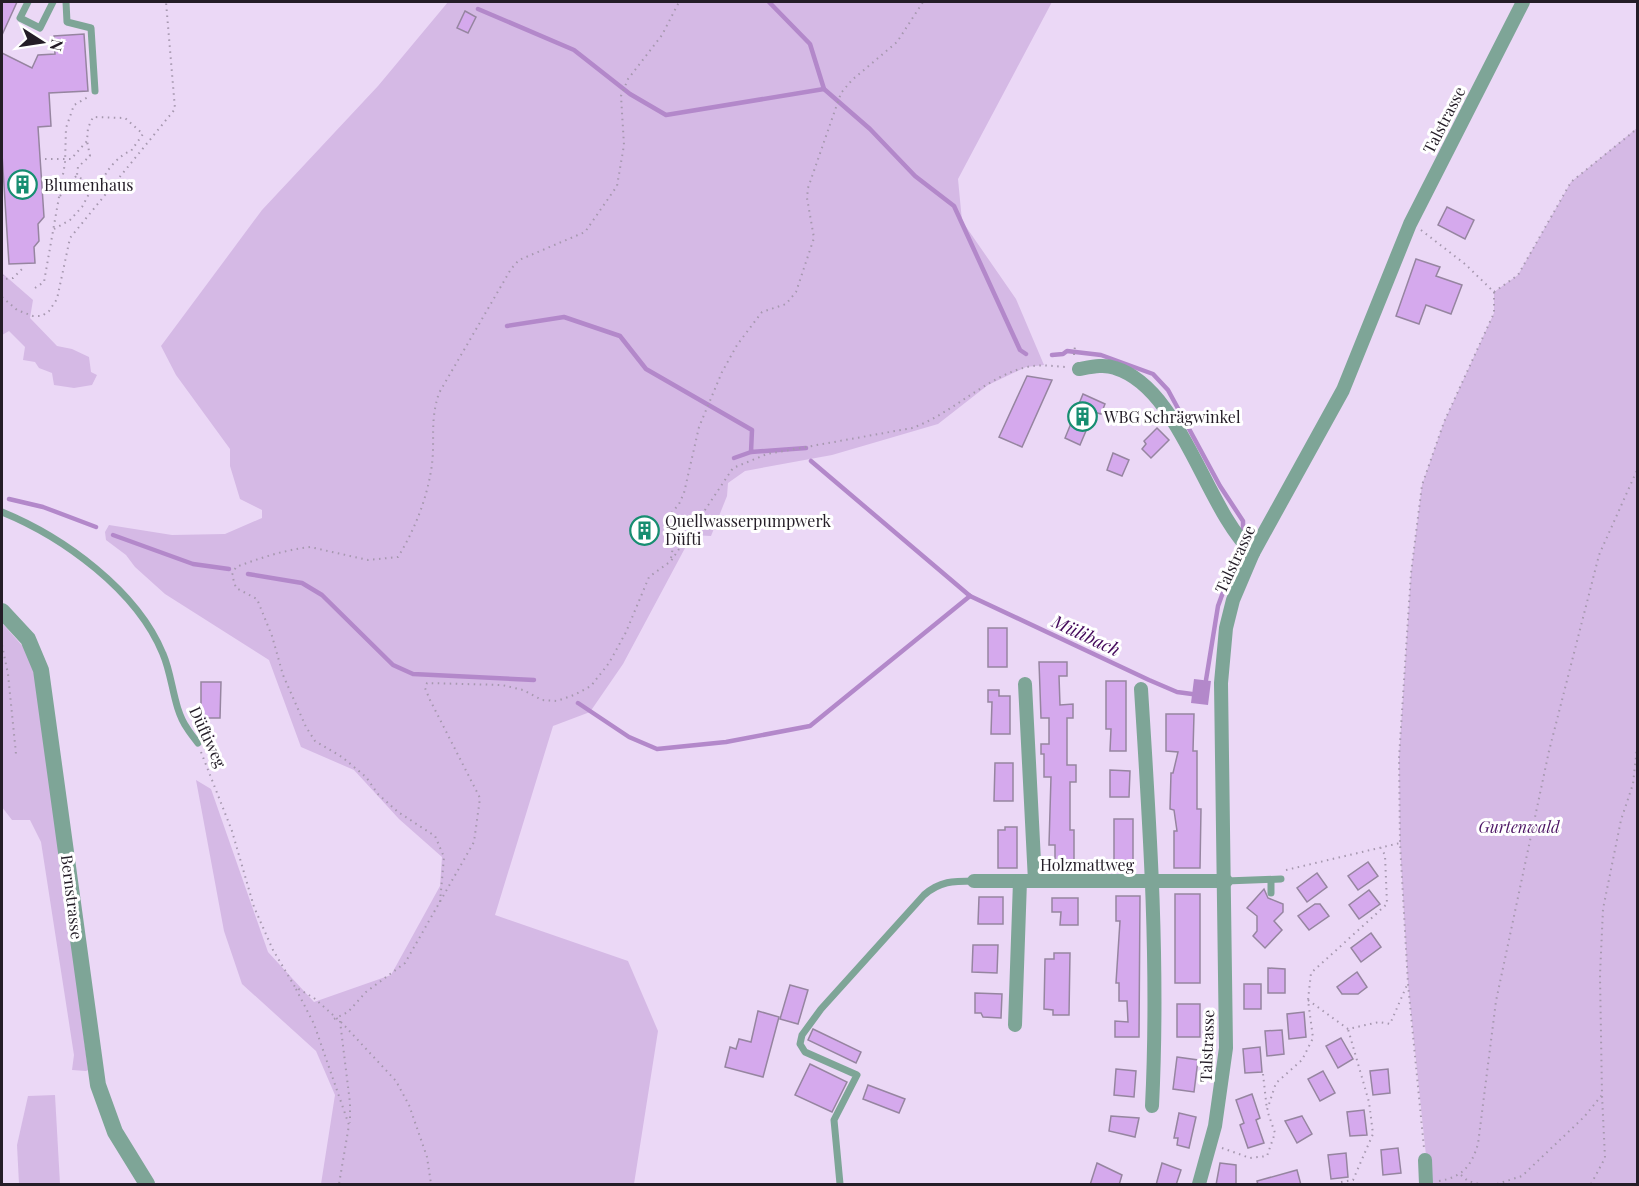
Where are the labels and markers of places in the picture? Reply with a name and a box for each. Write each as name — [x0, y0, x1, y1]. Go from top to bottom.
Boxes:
building icon: Blumenhaus — [7, 169, 39, 201]
place label: Blumenhaus — [44, 174, 133, 195]
building icon: WBG Schrägwinkel — [1067, 401, 1099, 433]
place label: WBG Schrägwinkel — [1103, 406, 1241, 427]
place label: Quellwasserpumpwerk Düfti — [665, 510, 831, 549]
building icon: Quellwasserpumpwerk Düfti — [628, 514, 660, 546]

